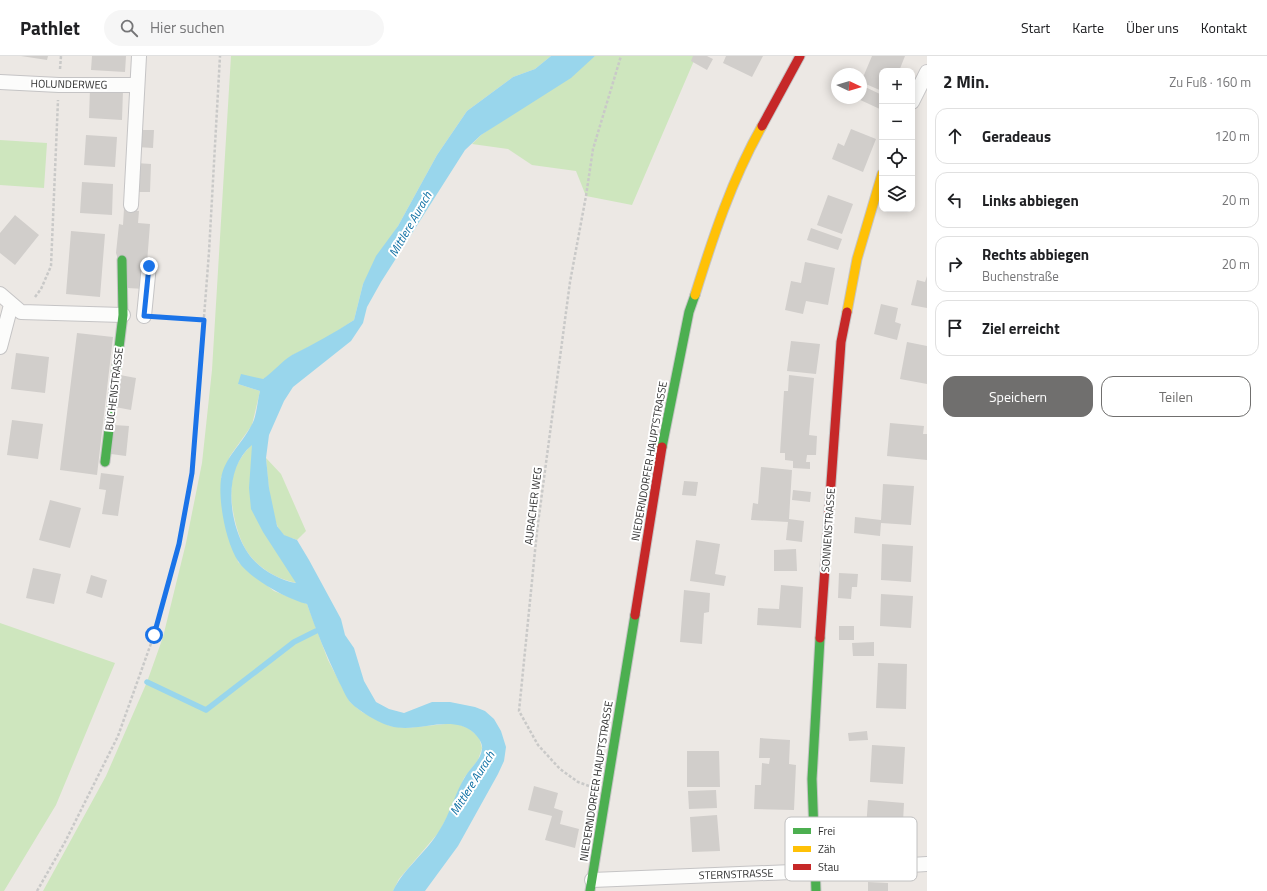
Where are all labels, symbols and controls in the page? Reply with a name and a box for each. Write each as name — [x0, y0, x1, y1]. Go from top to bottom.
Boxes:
search box — [104, 10, 384, 46]
text: Pathlet — [20, 13, 80, 42]
text: Hier suchen — [150, 16, 225, 39]
icon: search — [118, 17, 140, 39]
text: Start — [1021, 17, 1050, 38]
text: Karte — [1072, 17, 1104, 38]
text: Über uns — [1126, 17, 1179, 38]
text: Kontakt — [1201, 17, 1247, 38]
north arrow — [831, 68, 867, 104]
map controls — [879, 68, 915, 212]
button: + — [879, 68, 915, 104]
text: 2 Min. — [943, 69, 989, 95]
text: Zu Fuß · 160 m — [1169, 72, 1251, 92]
street label: HOLUNDERWEG — [30, 75, 108, 93]
button: − — [879, 104, 915, 140]
icon: ahead — [944, 125, 966, 147]
text: Geradeaus — [982, 125, 1051, 148]
text: 120 m — [1214, 126, 1250, 146]
button: locate — [879, 140, 915, 176]
button: layers — [879, 176, 915, 212]
water label: Mittlere Aurach — [384, 187, 437, 260]
icon: left — [944, 189, 966, 211]
text: Links abbiegen — [982, 189, 1079, 212]
text: 20 m — [1222, 190, 1250, 210]
text: Rechts abbiegen — [982, 243, 1089, 266]
icon: right — [944, 253, 966, 275]
text: 20 m — [1222, 254, 1250, 274]
route end — [140, 257, 158, 275]
text: Buchenstraße — [982, 266, 1059, 286]
icon: arrive — [944, 317, 966, 339]
text: Ziel erreicht — [982, 317, 1060, 340]
street label: BUCHENSTRASSE — [101, 346, 127, 432]
button: Speichern — [943, 376, 1093, 417]
button: Teilen — [1101, 376, 1251, 417]
street label: NIEDERNDORFER HAUPTSTRASSE — [627, 380, 671, 542]
street label: AURACHER WEG — [520, 466, 546, 546]
street label: SONNENSTRASSE — [817, 487, 839, 573]
route start — [145, 626, 163, 644]
street label: NIEDERNDORFER HAUPTSTRASSE — [575, 700, 617, 862]
water label: Mittlere Aurach — [445, 746, 500, 819]
legend — [785, 817, 917, 881]
text: Frei — [818, 823, 835, 839]
text: Zäh — [818, 841, 835, 857]
text: Stau — [818, 859, 839, 875]
street label: STERNSTRASSE — [698, 865, 774, 883]

